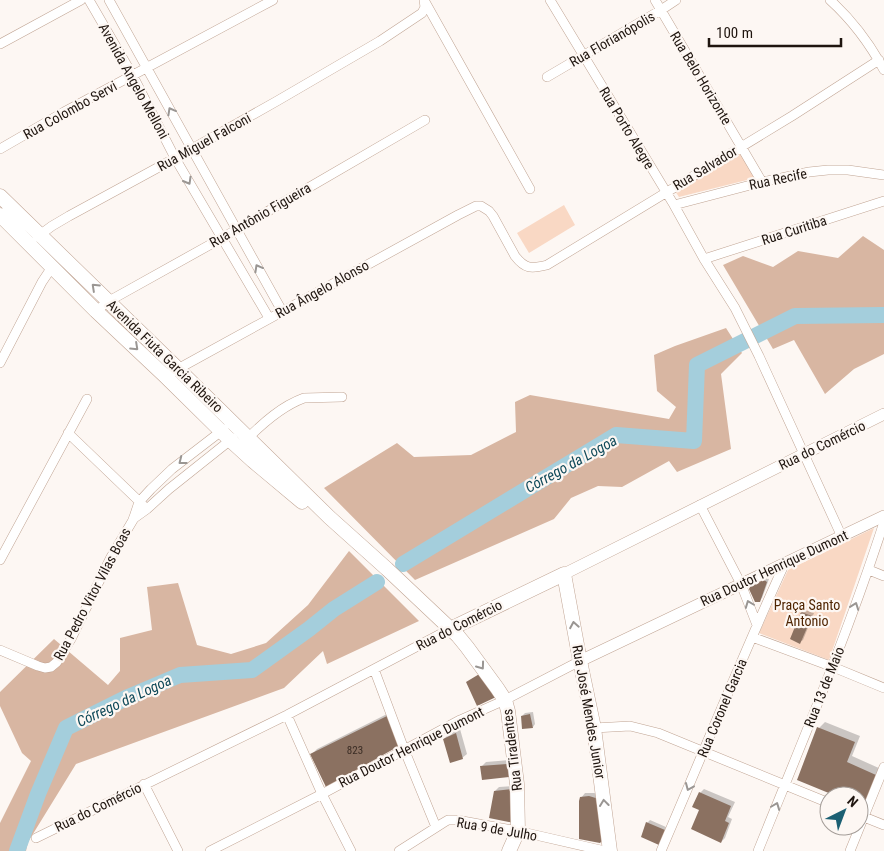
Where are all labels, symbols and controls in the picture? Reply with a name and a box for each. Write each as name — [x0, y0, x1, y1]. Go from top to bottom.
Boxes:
street label: Rua Florianópolis — [567, 8, 657, 70]
scale bar — [709, 15, 842, 47]
street label: Avenida Angelo Melloni — [96, 21, 172, 141]
text: 100 m — [716, 24, 753, 42]
street label: Rua Belo Horizonte — [667, 29, 735, 128]
street label: Rua Colombo Servi — [20, 78, 120, 142]
street label: Rua Porto Alegre — [596, 84, 658, 172]
one-way arrow — [167, 107, 177, 116]
street label: Rua Miguel Falconi — [154, 110, 254, 174]
street label: Rua Salvador — [670, 143, 740, 193]
street label: Rua Recife — [748, 165, 809, 193]
one-way arrow — [182, 175, 192, 184]
street label: Rua Antônio Figueira — [206, 179, 314, 251]
street label: Rua Curitiba — [760, 212, 828, 248]
street label: Rua Ângelo Alonso — [272, 256, 372, 321]
one-way arrow — [254, 265, 264, 274]
one-way arrow — [91, 284, 100, 293]
street label: Avenida Fiuta Garcia Ribeiro — [104, 296, 226, 416]
one-way arrow — [129, 341, 138, 350]
street label: Rua do Comércio — [776, 417, 868, 473]
water label: Córrego da Logoa — [522, 431, 620, 497]
one-way arrow — [179, 455, 188, 464]
street label: Rua Pedro Vitor Vilas Boas — [50, 525, 134, 663]
street label: Rua Doutor Henrique Dumont — [698, 527, 850, 609]
street label: Rua do Comércio — [413, 596, 505, 654]
park label: Praça Santo Antonio — [774, 597, 840, 629]
one-way arrow — [745, 600, 755, 609]
one-way arrow — [849, 602, 859, 611]
one-way arrow — [569, 621, 579, 630]
street label: Rua José Mendes Junior — [569, 644, 609, 780]
street label: Rua 13 de Maio — [801, 644, 847, 730]
street label: Rua Coronel Garcia — [694, 656, 750, 760]
one-way arrow — [475, 660, 484, 670]
water label: Córrego da Logoa — [74, 671, 174, 731]
street label: Rua Doutor Henrique Dumont — [336, 703, 486, 791]
street label: Rua Tiradentes — [499, 708, 525, 792]
house number: 823 — [347, 744, 363, 757]
street label: Rua do Comércio — [52, 779, 144, 835]
one-way arrow — [685, 782, 696, 791]
north arrow — [819, 786, 869, 836]
text: N — [844, 793, 861, 810]
one-way arrow — [599, 798, 610, 806]
one-way arrow — [771, 802, 781, 810]
street label: Rua 9 de Julho — [455, 814, 539, 844]

